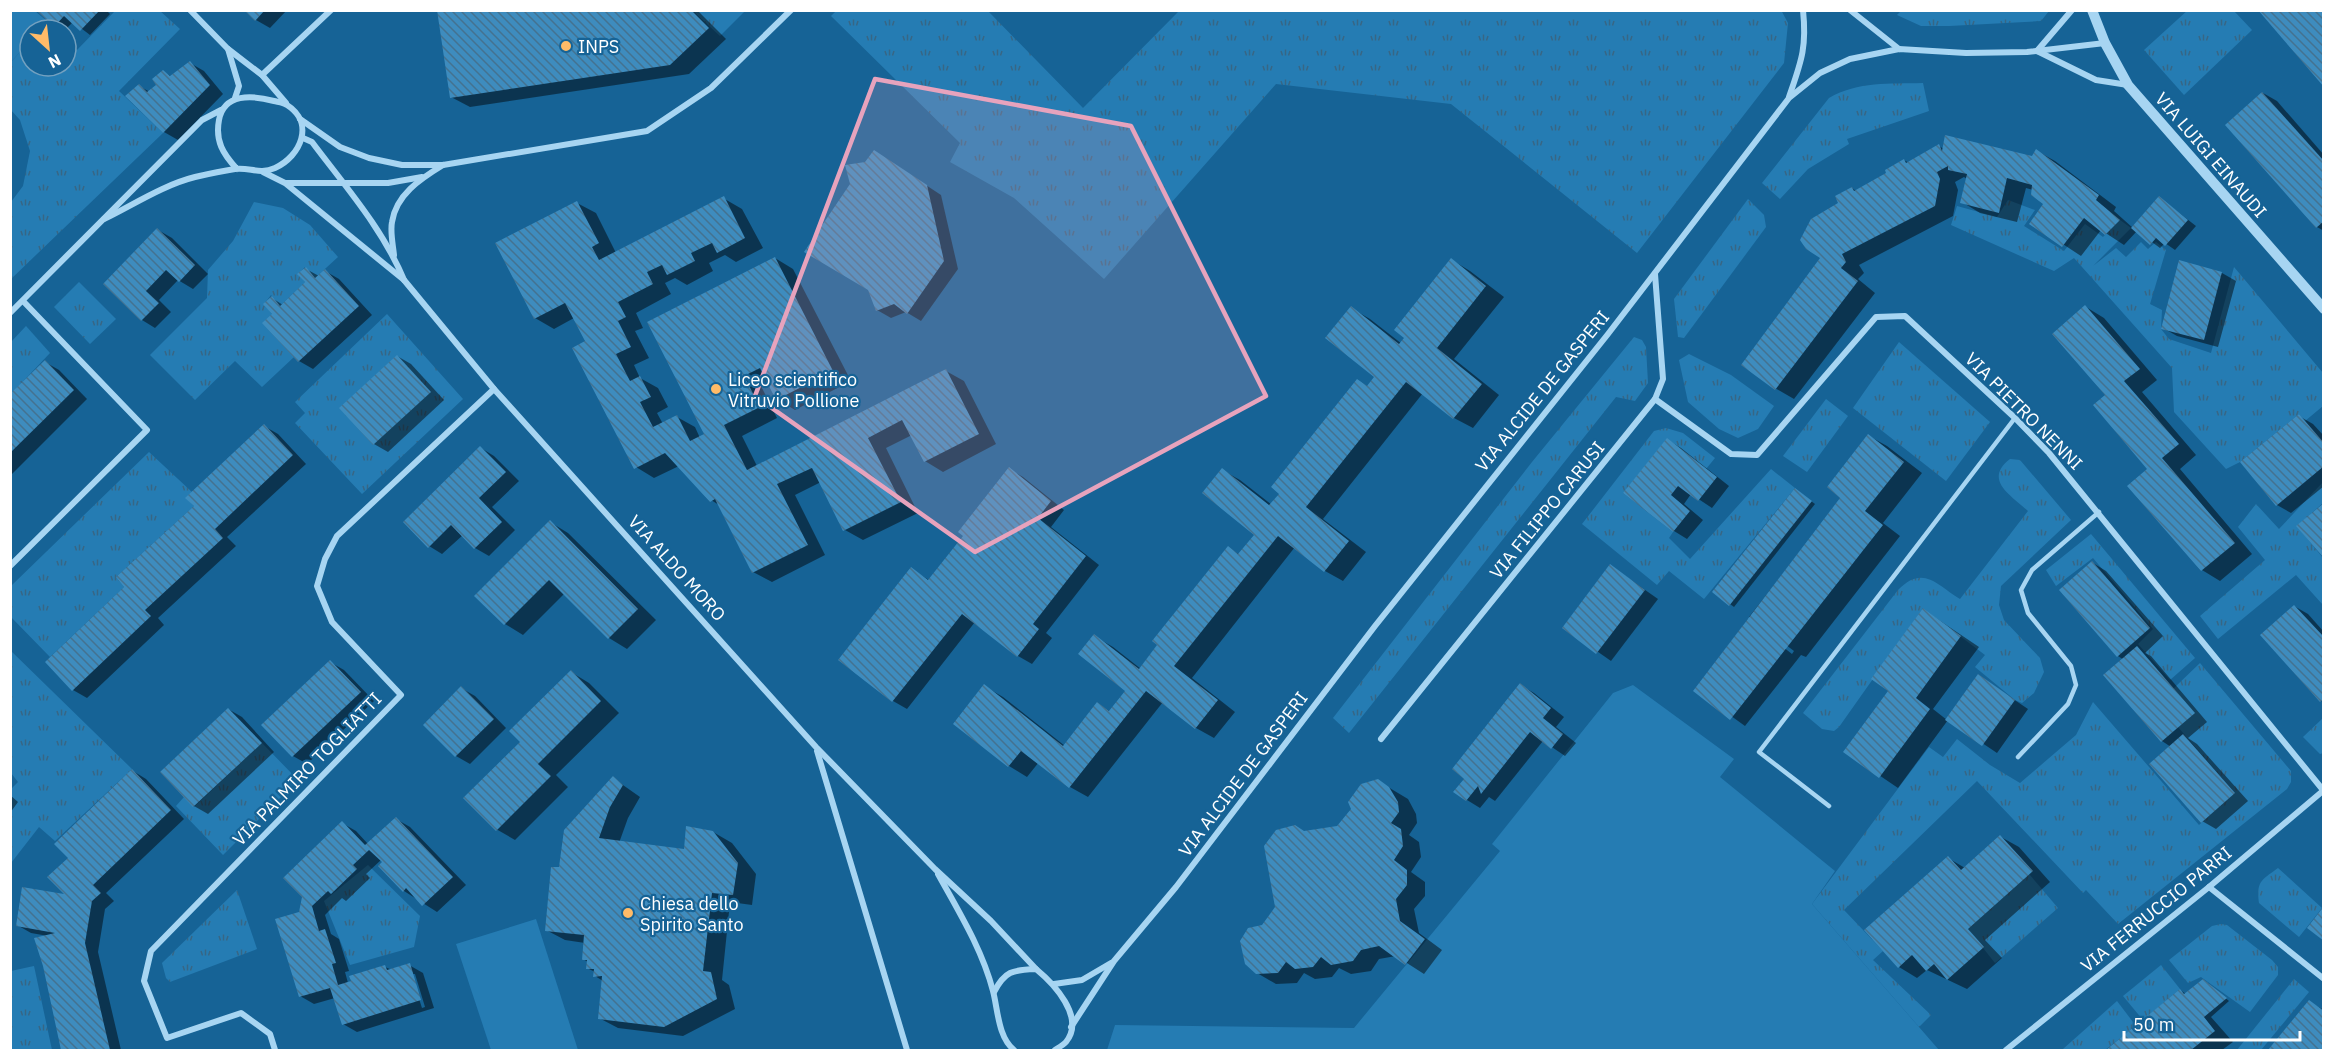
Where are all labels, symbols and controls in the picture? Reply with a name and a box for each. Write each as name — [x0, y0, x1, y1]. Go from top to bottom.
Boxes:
north arrow — [18, 18, 78, 78]
place label: INPS — [578, 35, 619, 58]
marker: INPS — [559, 39, 573, 53]
text: N — [45, 50, 65, 73]
street label: VIA LUIGI EINAUDI — [2150, 87, 2272, 223]
street label: VIA ALCIDE DE GASPERI — [1470, 306, 1614, 476]
street label: VIA PIETRO NENNI — [1960, 347, 2088, 475]
place label: Liceo scientifico Vitruvio Pollione — [728, 368, 859, 412]
marker: Liceo scientifico Vitruvio Pollione — [709, 382, 723, 396]
street label: VIA FILIPPO CARUSI — [1485, 437, 1609, 583]
street label: VIA ALDO MORO — [623, 510, 731, 626]
street label: VIA PALMIRO TOGLIATTI — [228, 687, 386, 851]
street label: VIA ALCIDE DE GASPERI — [1173, 687, 1313, 861]
street label: VIA FERRUCCIO PARRI — [2076, 841, 2236, 977]
place label: Chiesa dello Spirito Santo — [640, 892, 744, 936]
marker: Chiesa dello Spirito Santo — [621, 906, 635, 920]
scale bar — [2124, 1004, 2300, 1042]
text: 50 m — [2133, 1013, 2175, 1036]

